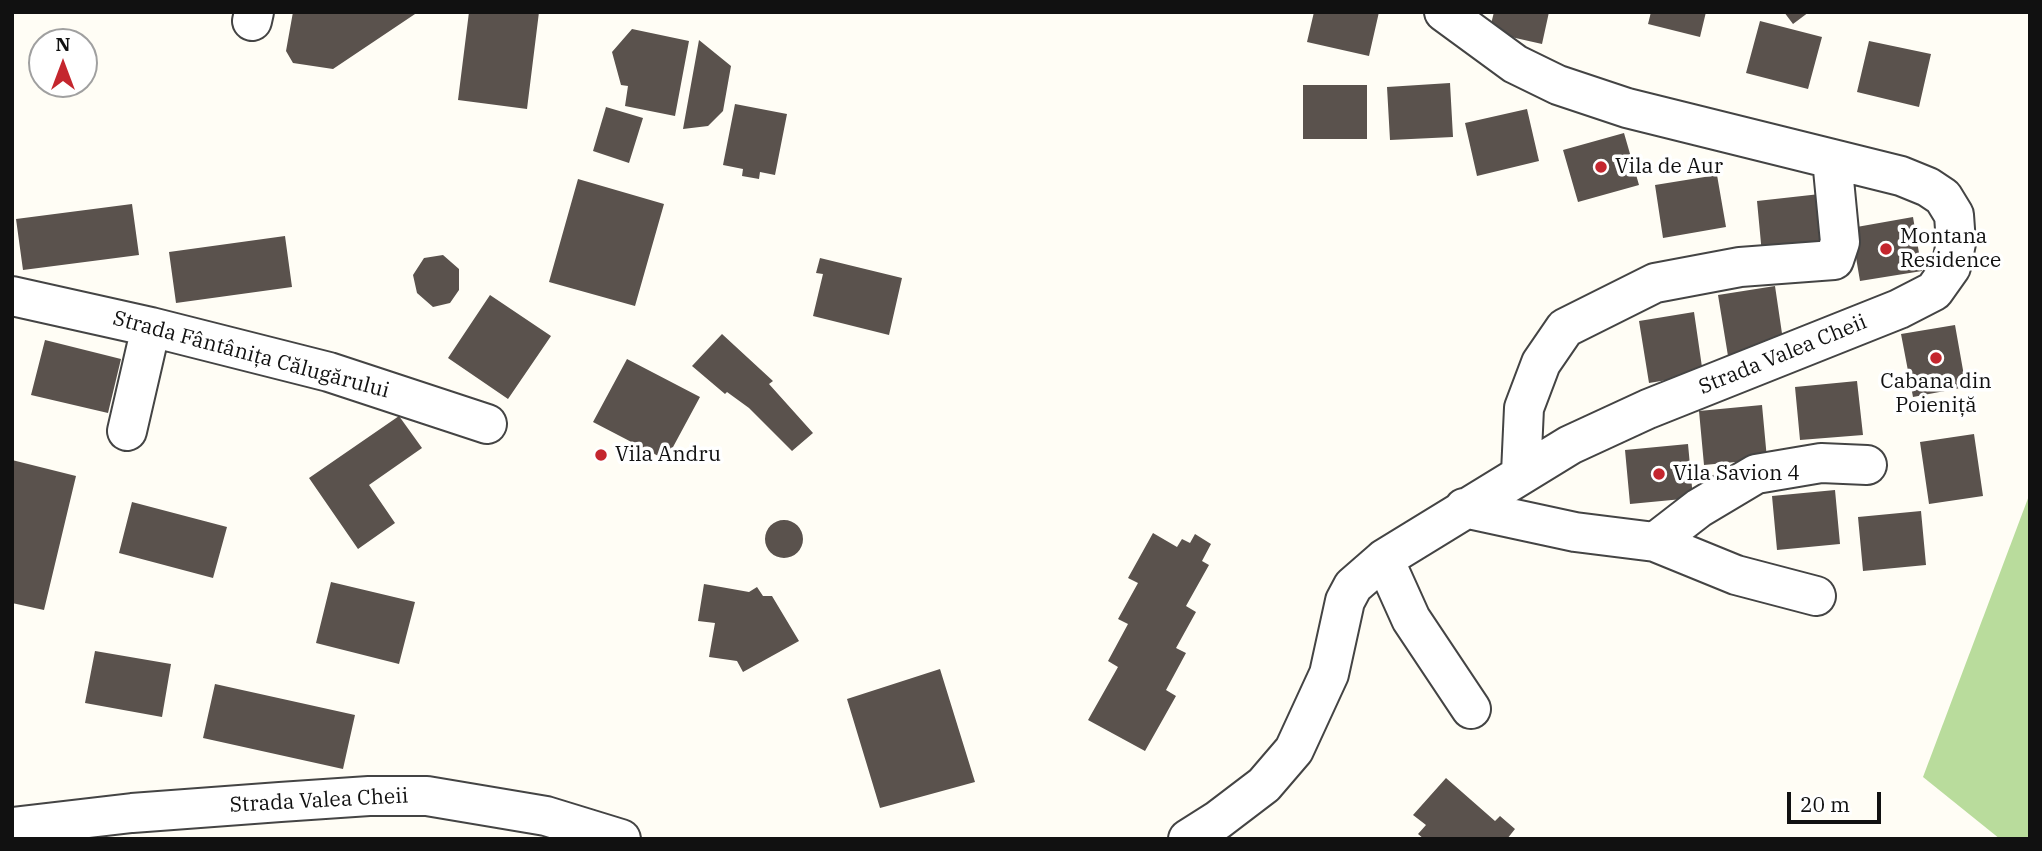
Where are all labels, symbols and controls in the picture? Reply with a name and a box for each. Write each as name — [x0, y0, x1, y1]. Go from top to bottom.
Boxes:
north arrow — [28, 28, 98, 98]
text: N — [55, 32, 71, 56]
place label: Vila de Aur — [1615, 154, 1723, 180]
marker: Vila de Aur — [1593, 159, 1609, 175]
place label: Montana Residence — [1900, 224, 2001, 274]
marker: Montana Residence — [1878, 241, 1894, 257]
street label: Strada Fântânița Călugărului — [110, 306, 392, 404]
street label: Strada Valea Cheii — [1695, 310, 1871, 400]
marker: Cabana din Poieniță — [1928, 350, 1944, 366]
place label: Cabana din Poieniță — [1880, 369, 1992, 419]
place label: Vila Andru — [615, 442, 721, 468]
marker: Vila Andru — [593, 447, 609, 463]
place label: Vila Savion 4 — [1673, 461, 1800, 487]
marker: Vila Savion 4 — [1651, 466, 1667, 482]
scale bar — [1790, 778, 1884, 822]
street label: Strada Valea Cheii — [229, 784, 409, 818]
text: 20 m — [1800, 790, 1850, 818]

